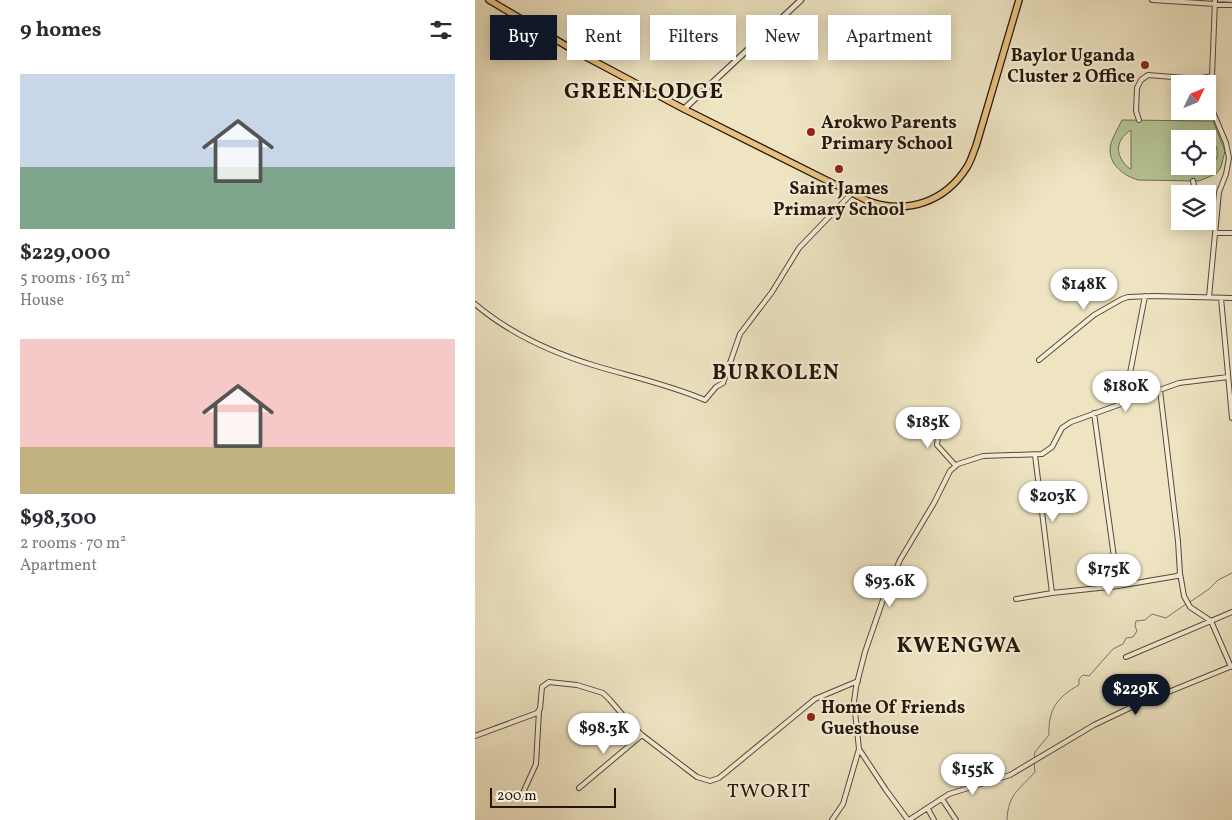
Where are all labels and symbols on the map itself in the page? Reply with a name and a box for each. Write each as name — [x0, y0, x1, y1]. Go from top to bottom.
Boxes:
place label: Baylor Uganda Cluster 2 Office — [1007, 44, 1135, 90]
marker: Baylor Uganda Cluster 2 Office — [1139, 59, 1151, 71]
north arrow — [1171, 75, 1216, 120]
district label: GREENLODGE — [564, 77, 724, 108]
place label: Arokwo Parents Primary School — [821, 111, 957, 157]
marker: Arokwo Parents Primary School — [805, 126, 817, 138]
marker: Saint James Primary School — [833, 163, 845, 175]
place label: Saint James Primary School — [773, 177, 905, 223]
pin: $148K — [1049, 268, 1119, 311]
district label: BURKOLEN — [712, 358, 840, 389]
pin: $180K — [1091, 370, 1161, 413]
pin: $185K — [893, 406, 963, 449]
pin: $203K — [1018, 480, 1088, 523]
pin: $175K — [1074, 554, 1144, 596]
pin: $93.6K — [849, 566, 931, 608]
district label: KWENGWA — [896, 631, 1022, 662]
pin: $229K — [1101, 674, 1171, 716]
place label: Home Of Friends Guesthouse — [821, 696, 965, 742]
marker: Home Of Friends Guesthouse — [805, 711, 817, 723]
pin: $98.3K — [563, 712, 645, 755]
pin: $155K — [938, 754, 1008, 796]
district label: TWORIT — [727, 778, 811, 806]
scale bar — [490, 785, 616, 808]

